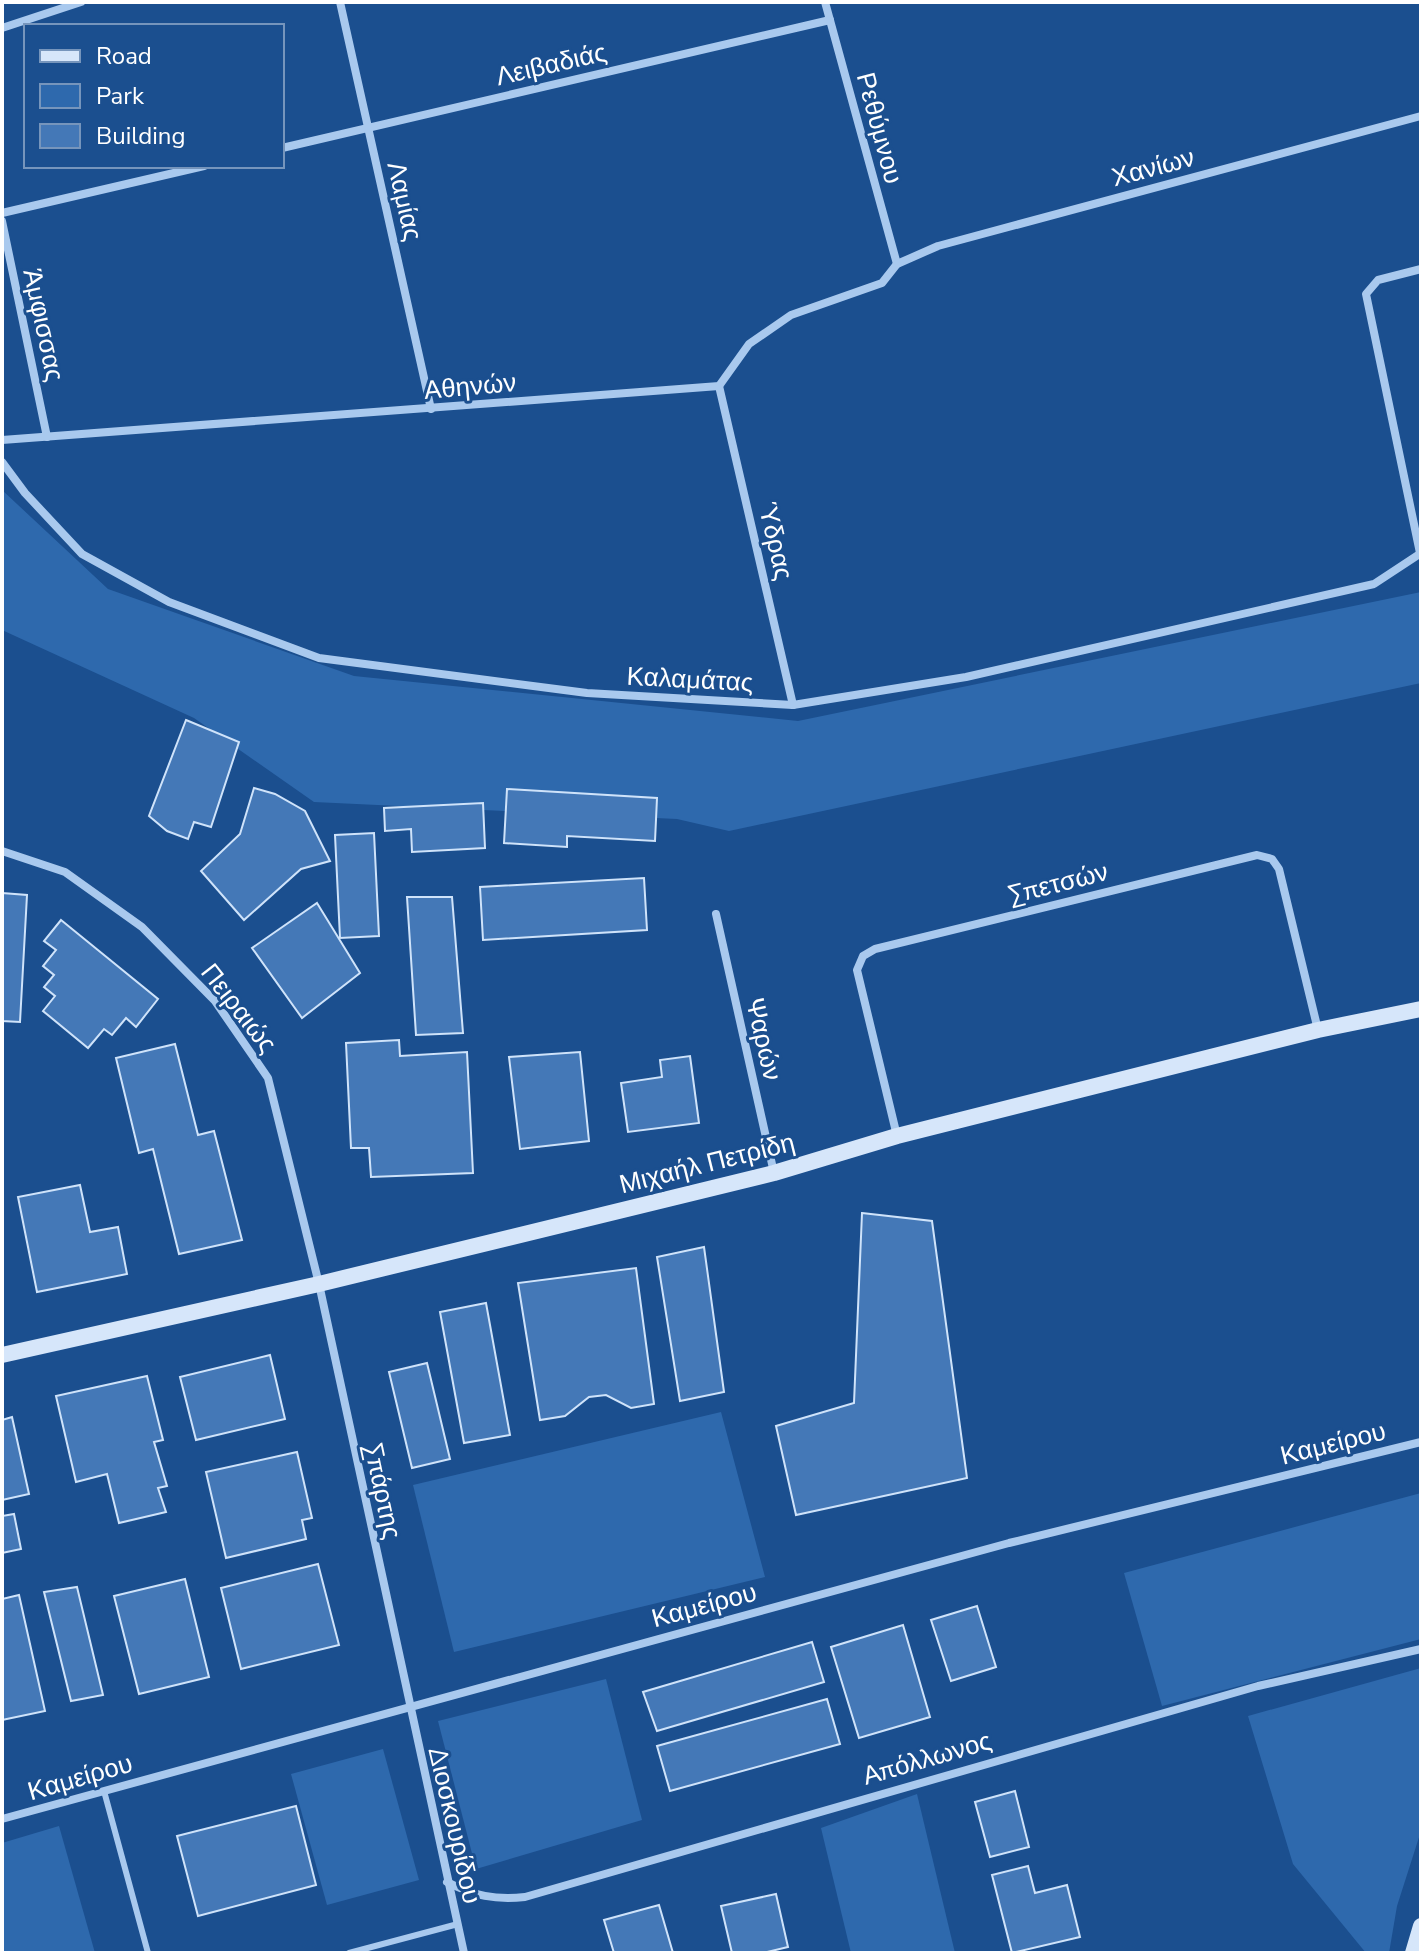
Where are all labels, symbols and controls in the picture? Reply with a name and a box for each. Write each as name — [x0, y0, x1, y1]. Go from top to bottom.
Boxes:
legend — [24, 24, 284, 168]
street label: Λειβαδιάς — [492, 35, 610, 94]
text: Road — [96, 40, 152, 72]
street label: Ρεθύμνου — [848, 69, 911, 188]
text: Park — [96, 80, 145, 112]
text: Building — [96, 120, 186, 152]
street label: Χανίων — [1108, 140, 1198, 195]
street label: Λαμίας — [378, 158, 431, 244]
street label: Άμφισσας — [15, 266, 73, 385]
street label: Αθηνών — [422, 365, 518, 408]
street label: Ύδρας — [750, 499, 801, 584]
street label: Καλαμάτας — [626, 659, 754, 700]
street label: Σπετσών — [1005, 854, 1112, 913]
street label: Πειραιώς — [193, 956, 285, 1060]
street label: Ψαρών — [737, 994, 790, 1084]
street label: Μιχαήλ Πετρίδη — [616, 1125, 799, 1202]
street label: Καμείρου — [1277, 1414, 1390, 1473]
street label: Σπάρτης — [355, 1440, 410, 1542]
street label: Καμείρου — [648, 1575, 761, 1636]
street label: Απόλλωνος — [859, 1723, 996, 1794]
street label: Διοσκουρίδου — [419, 1743, 490, 1907]
street label: Καμείρου — [24, 1746, 137, 1809]

